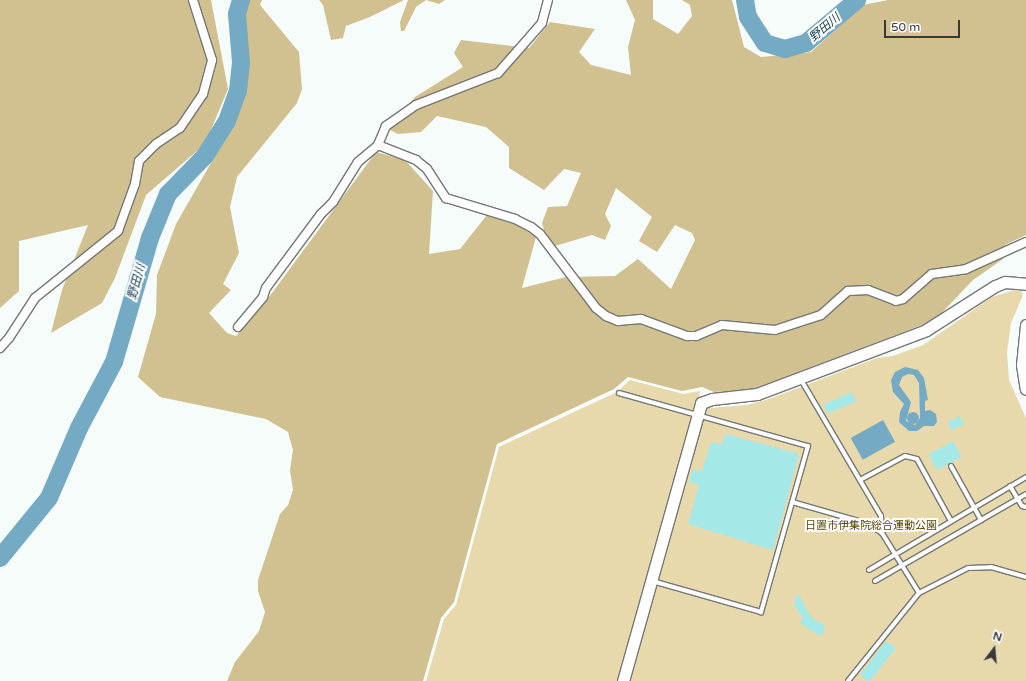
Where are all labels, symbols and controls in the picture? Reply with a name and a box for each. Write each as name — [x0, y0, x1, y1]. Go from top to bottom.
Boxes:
water label: 野田川 — [807, 11, 843, 45]
scale bar — [886, 12, 962, 38]
text: 50 m — [891, 20, 920, 34]
water label: 野田川 — [125, 263, 149, 301]
park label: 日置市伊集院総合運動公園 — [805, 519, 937, 533]
north arrow — [974, 629, 1014, 669]
text: N — [991, 630, 1003, 644]

